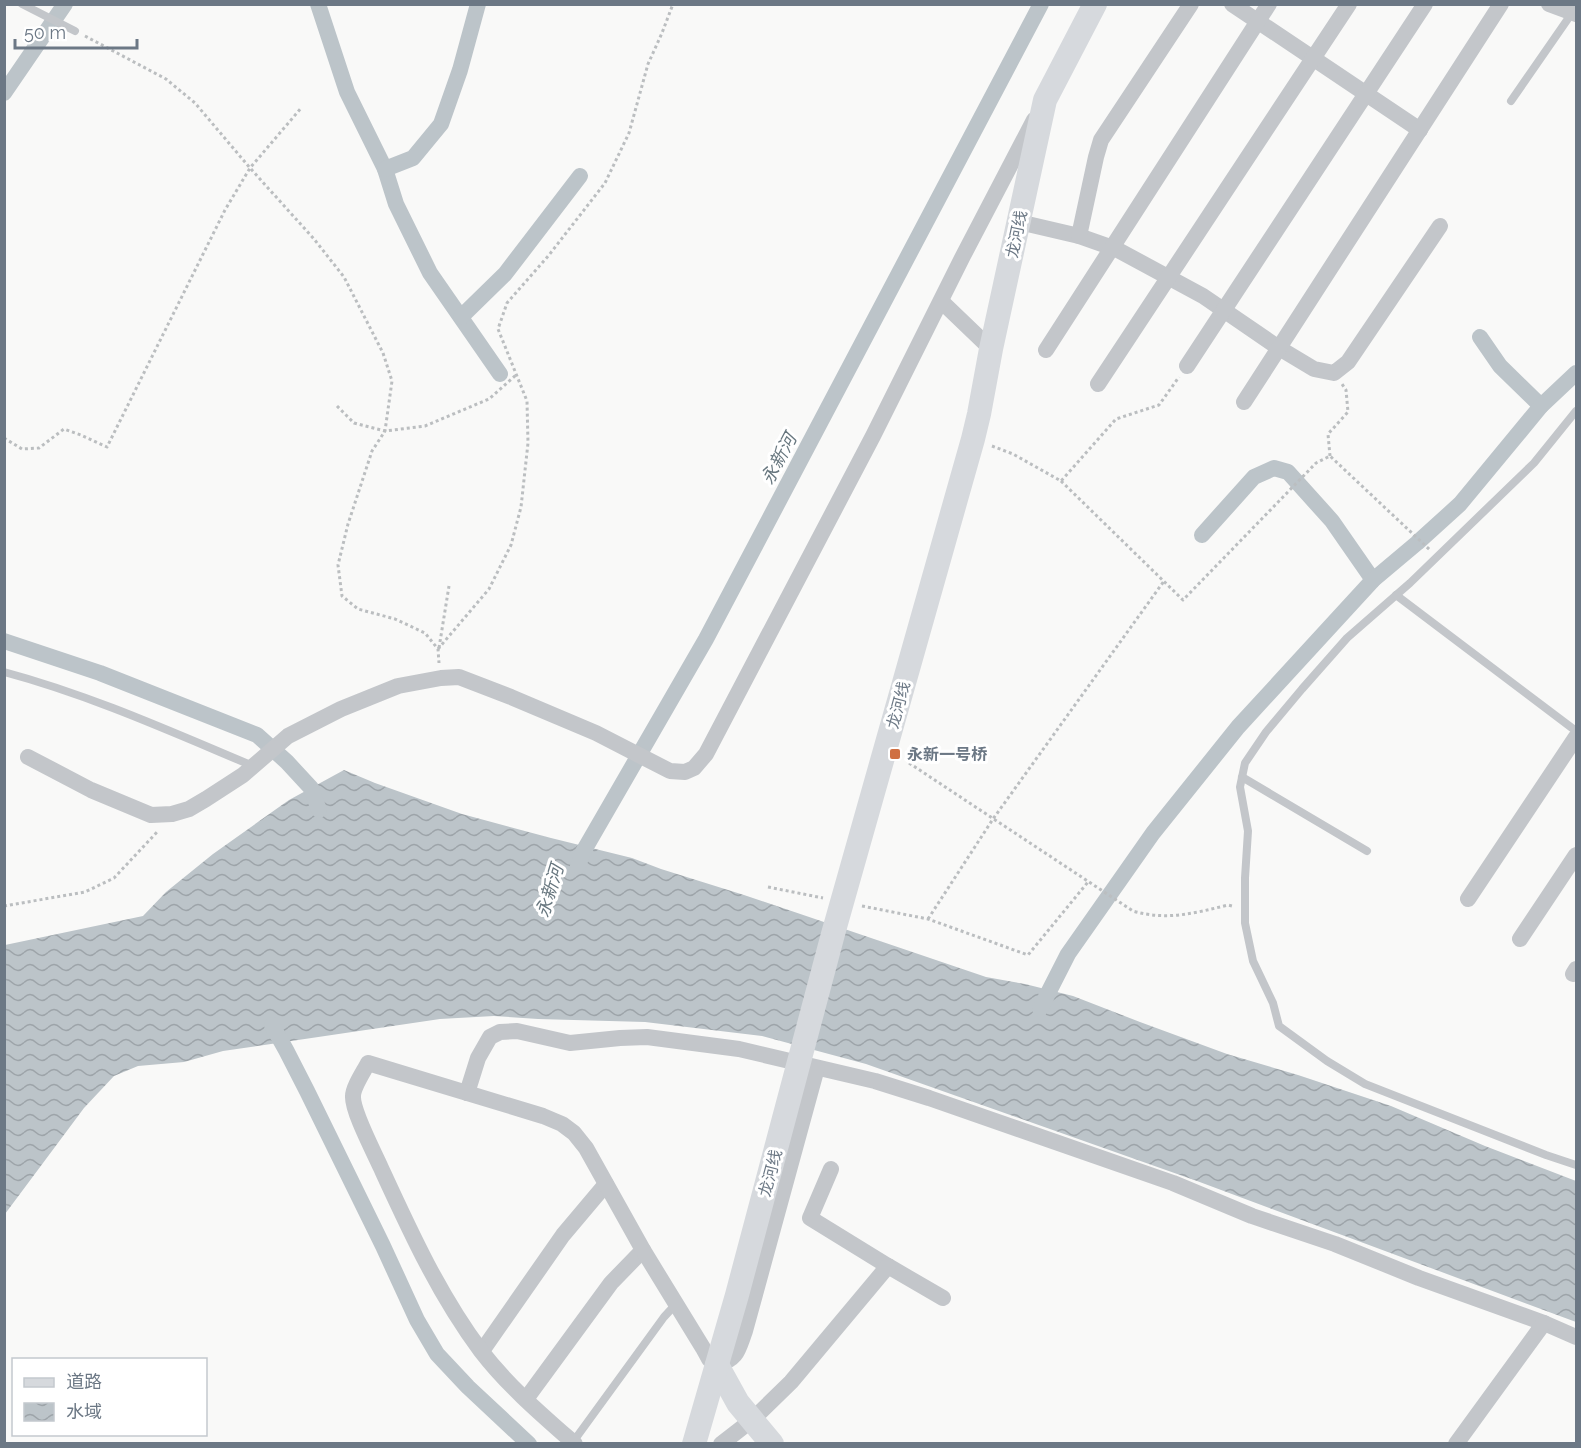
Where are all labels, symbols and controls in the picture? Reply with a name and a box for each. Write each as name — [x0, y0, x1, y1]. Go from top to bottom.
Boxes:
scale bar — [15, 12, 136, 50]
text: 50 m — [24, 22, 66, 43]
street label: 龙河线 — [1002, 209, 1031, 260]
water label: 永新河 — [757, 427, 802, 488]
street label: 龙河线 — [883, 679, 914, 731]
place label: 永新一号桥 — [907, 745, 988, 764]
marker: 永新一号桥 — [888, 747, 902, 761]
water label: 永新河 — [532, 859, 568, 920]
street label: 龙河线 — [755, 1147, 786, 1199]
legend — [12, 1358, 207, 1436]
text: 道路 — [66, 1371, 102, 1392]
text: 水域 — [66, 1401, 102, 1422]

